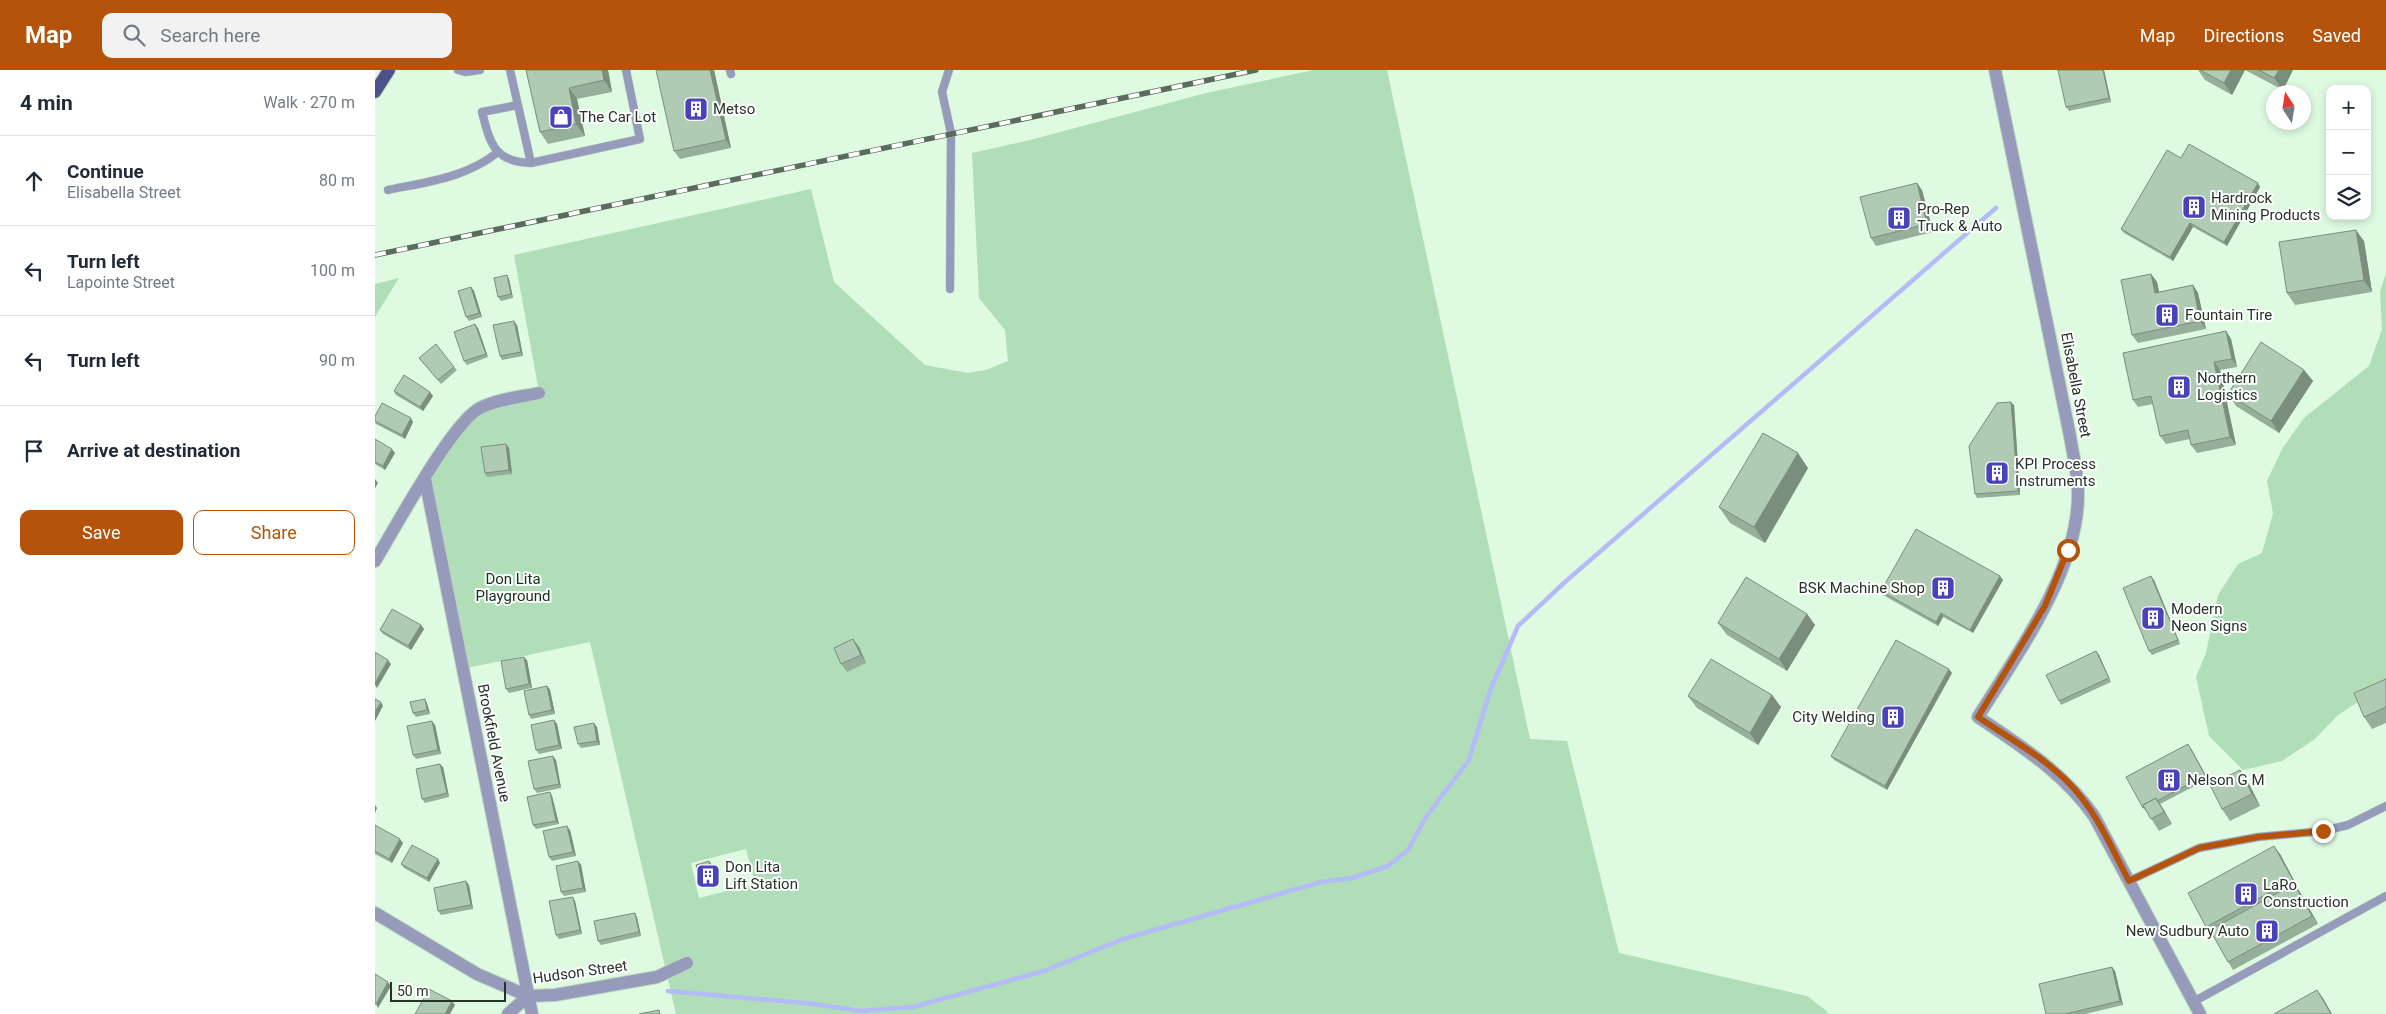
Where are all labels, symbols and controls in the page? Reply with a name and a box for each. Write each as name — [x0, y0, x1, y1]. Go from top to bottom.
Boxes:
search box — [102, 13, 452, 58]
text: Map — [25, 21, 72, 49]
icon: search — [120, 21, 148, 49]
text: Search here — [160, 24, 260, 47]
text: Map — [2140, 25, 2175, 46]
text: Directions — [2203, 25, 2284, 46]
text: Saved — [2312, 25, 2361, 46]
north arrow — [2266, 85, 2311, 130]
map controls — [2326, 85, 2371, 220]
button: + — [2326, 85, 2371, 130]
text: 4 min — [20, 91, 73, 115]
text: Walk · 270 m — [263, 93, 355, 112]
building icon: Metso — [683, 96, 709, 122]
place label: Metso — [713, 100, 755, 118]
shop icon: The Car Lot — [548, 104, 574, 130]
place label: The Car Lot — [579, 108, 656, 126]
button: − — [2326, 130, 2371, 175]
text: Continue — [67, 160, 144, 183]
icon: ahead — [20, 167, 48, 195]
text: 80 m — [319, 171, 355, 190]
button: layers — [2326, 175, 2371, 220]
text: Elisabella Street — [67, 183, 181, 202]
place label: Hardrock Mining Products — [2211, 189, 2320, 224]
building icon: Hardrock Mining Products — [2181, 194, 2207, 220]
place label: Pro-Rep Truck & Auto — [1917, 200, 2002, 235]
building icon: Pro-Rep Truck & Auto — [1886, 205, 1912, 231]
text: Turn left — [67, 250, 140, 273]
icon: left — [20, 257, 48, 285]
text: 100 m — [310, 261, 355, 280]
text: Lapointe Street — [67, 273, 175, 292]
building icon: Fountain Tire — [2154, 302, 2180, 328]
place label: Fountain Tire — [2185, 306, 2272, 324]
street label: Elisabella Street — [2057, 331, 2095, 439]
icon: left — [20, 347, 48, 375]
text: Turn left — [67, 349, 140, 372]
text: 90 m — [319, 351, 355, 370]
place label: Northern Logistics — [2197, 369, 2258, 404]
building icon: Northern Logistics — [2166, 374, 2192, 400]
icon: arrive — [20, 437, 48, 465]
text: Arrive at destination — [67, 439, 240, 462]
place label: KPI Process Instruments — [2015, 455, 2096, 490]
building icon: KPI Process Instruments — [1984, 460, 2010, 486]
button: Save — [20, 510, 183, 555]
button: Share — [193, 510, 355, 555]
route start — [2057, 539, 2080, 562]
park label: Don Lita Playground — [475, 570, 551, 605]
building icon: BSK Machine Shop — [1930, 575, 1956, 601]
place label: BSK Machine Shop — [1798, 579, 1925, 597]
place label: Modern Neon Signs — [2171, 600, 2247, 635]
building icon: Modern Neon Signs — [2140, 605, 2166, 631]
street label: Brookfield Avenue — [474, 682, 514, 804]
building icon: City Welding — [1880, 704, 1906, 730]
place label: City Welding — [1792, 708, 1875, 726]
building icon: Nelson G M — [2156, 767, 2182, 793]
place label: Nelson G M — [2187, 771, 2265, 789]
route end — [2312, 820, 2335, 843]
place label: Don Lita Lift Station — [725, 858, 798, 893]
building icon: Don Lita Lift Station — [695, 863, 721, 889]
place label: LaRo Construction — [2263, 876, 2349, 911]
building icon: LaRo Construction — [2233, 881, 2259, 907]
building icon: New Sudbury Auto — [2254, 918, 2280, 944]
place label: New Sudbury Auto — [2126, 922, 2249, 940]
street label: Hudson Street — [532, 956, 629, 988]
scale bar — [390, 979, 506, 1002]
text: 50 m — [397, 983, 429, 999]

